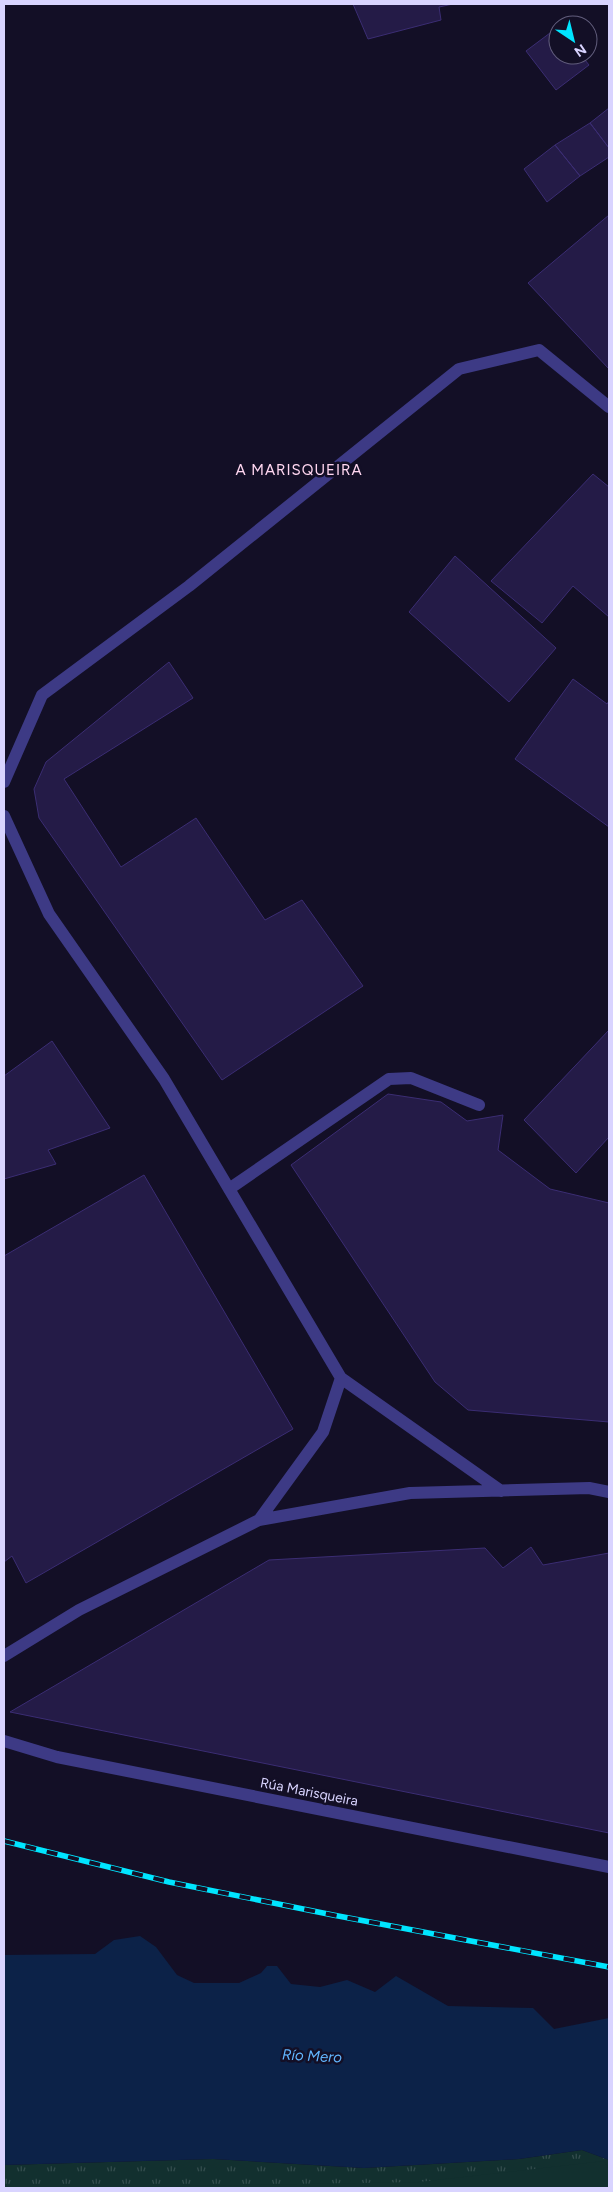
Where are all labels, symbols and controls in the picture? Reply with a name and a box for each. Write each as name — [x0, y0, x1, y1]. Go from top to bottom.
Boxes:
north arrow — [548, 15, 598, 65]
text: N — [571, 40, 589, 60]
district label: A MARISQUEIRA — [235, 461, 363, 479]
street label: Rúa Marisqueira — [259, 1774, 359, 1810]
water label: Río Mero — [282, 2045, 343, 2067]

